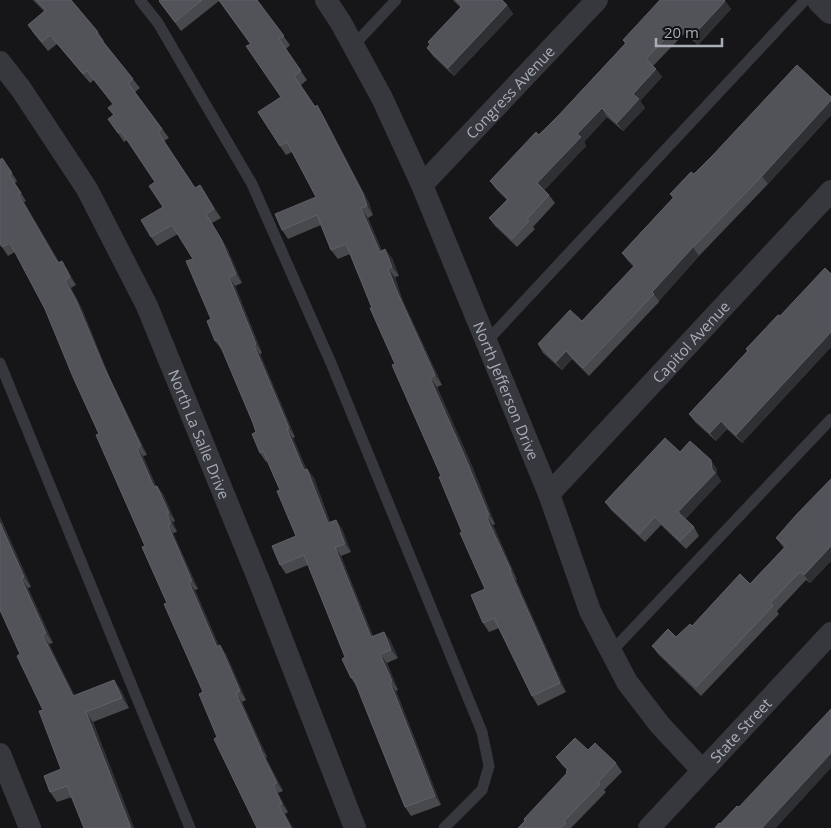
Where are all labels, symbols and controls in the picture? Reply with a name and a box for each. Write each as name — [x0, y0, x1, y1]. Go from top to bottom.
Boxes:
scale bar — [656, 15, 722, 47]
text: 20 m — [664, 22, 699, 42]
street label: Congress Avenue — [461, 41, 559, 143]
street label: Capitol Avenue — [648, 296, 734, 387]
street label: North Jefferson Drive — [469, 318, 544, 463]
street label: North La Salle Drive — [164, 366, 235, 502]
street label: State Street — [705, 693, 776, 767]

